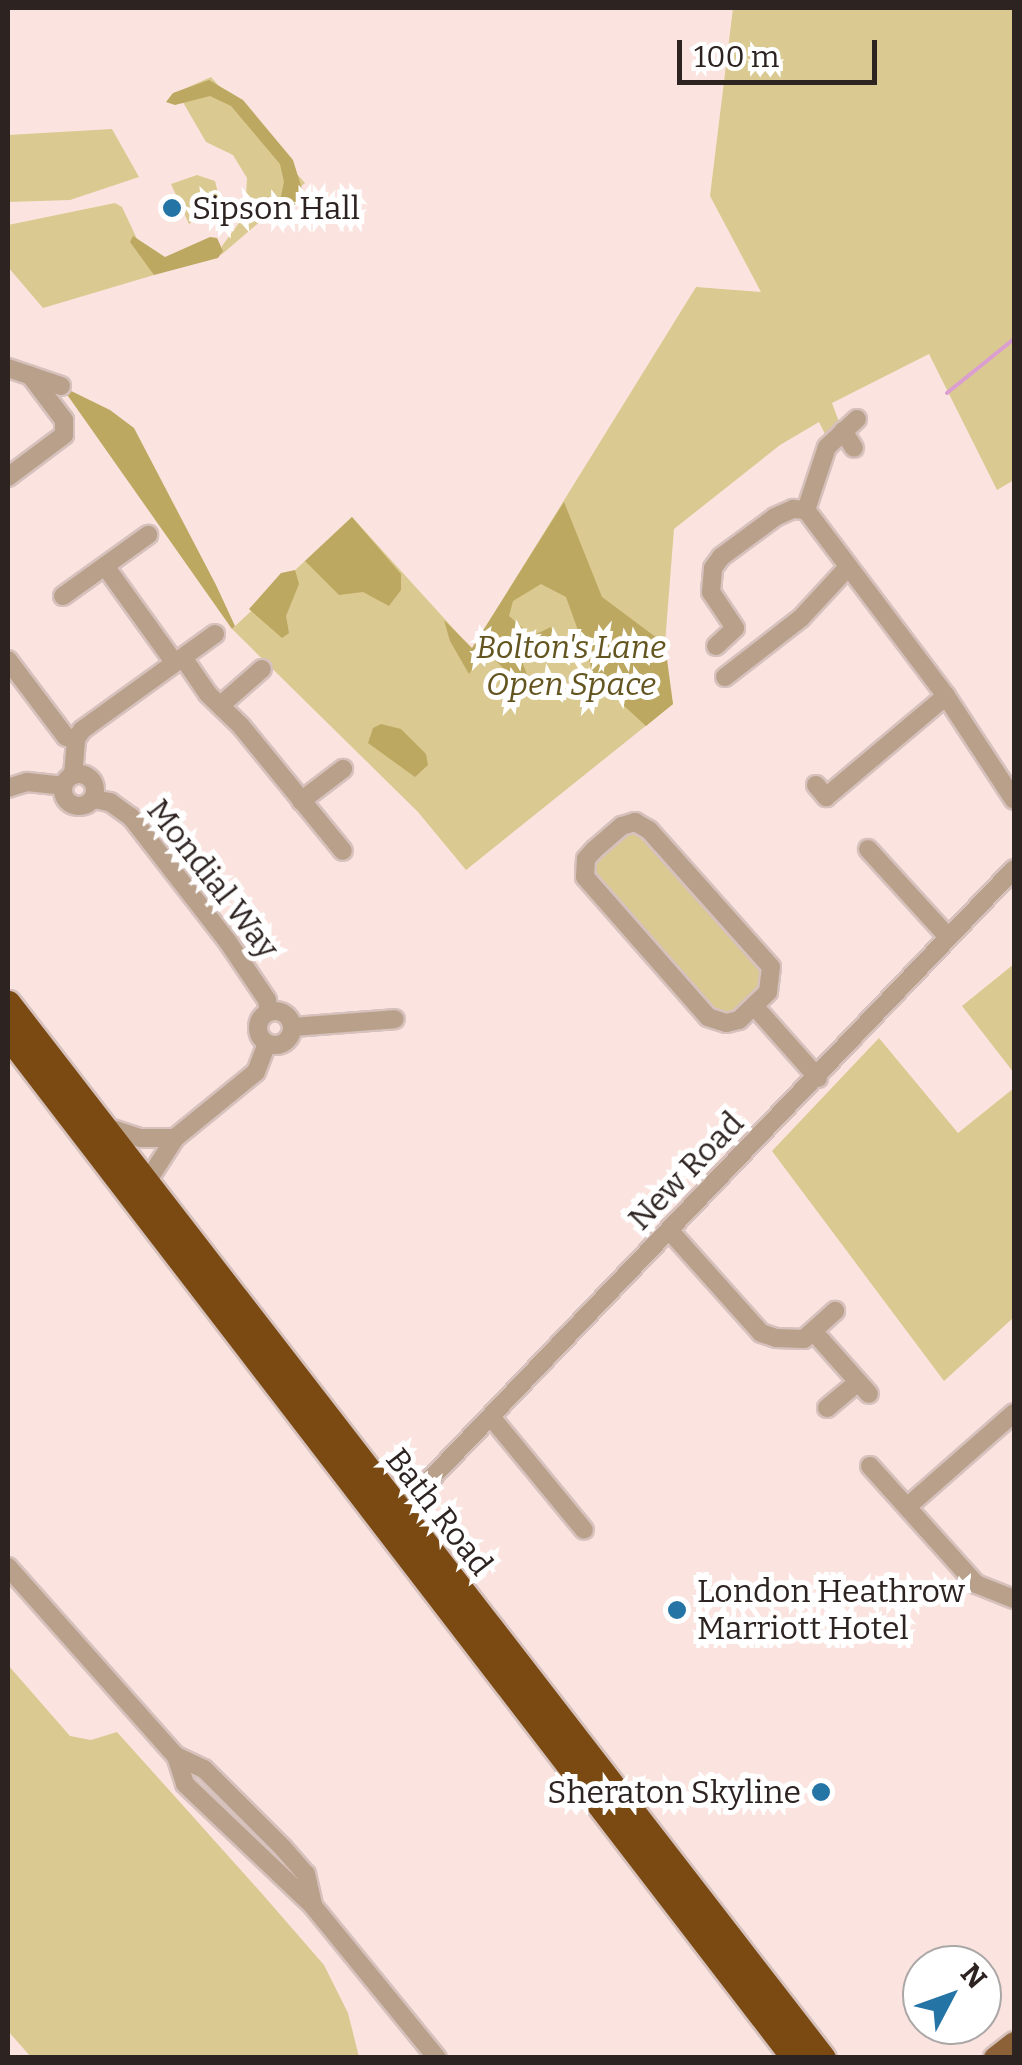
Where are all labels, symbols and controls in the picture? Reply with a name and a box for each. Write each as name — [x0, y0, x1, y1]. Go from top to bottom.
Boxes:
scale bar — [682, 20, 882, 82]
text: 100 m — [694, 39, 779, 75]
place label: Sipson Hall — [192, 189, 360, 227]
marker: Sipson Hall — [161, 197, 183, 219]
park label: Bolton's Lane Open Space — [476, 629, 666, 704]
street label: Mondial Way — [139, 792, 287, 966]
street label: New Road — [620, 1104, 752, 1238]
street label: Bath Road — [378, 1441, 500, 1583]
place label: London Heathrow Marriott Hotel — [697, 1573, 965, 1648]
marker: London Heathrow Marriott Hotel — [666, 1599, 688, 1621]
place label: Sheraton Skyline — [547, 1773, 801, 1811]
marker: Sheraton Skyline — [810, 1781, 832, 1803]
north arrow — [902, 1945, 1002, 2045]
text: N — [954, 1957, 993, 1995]

